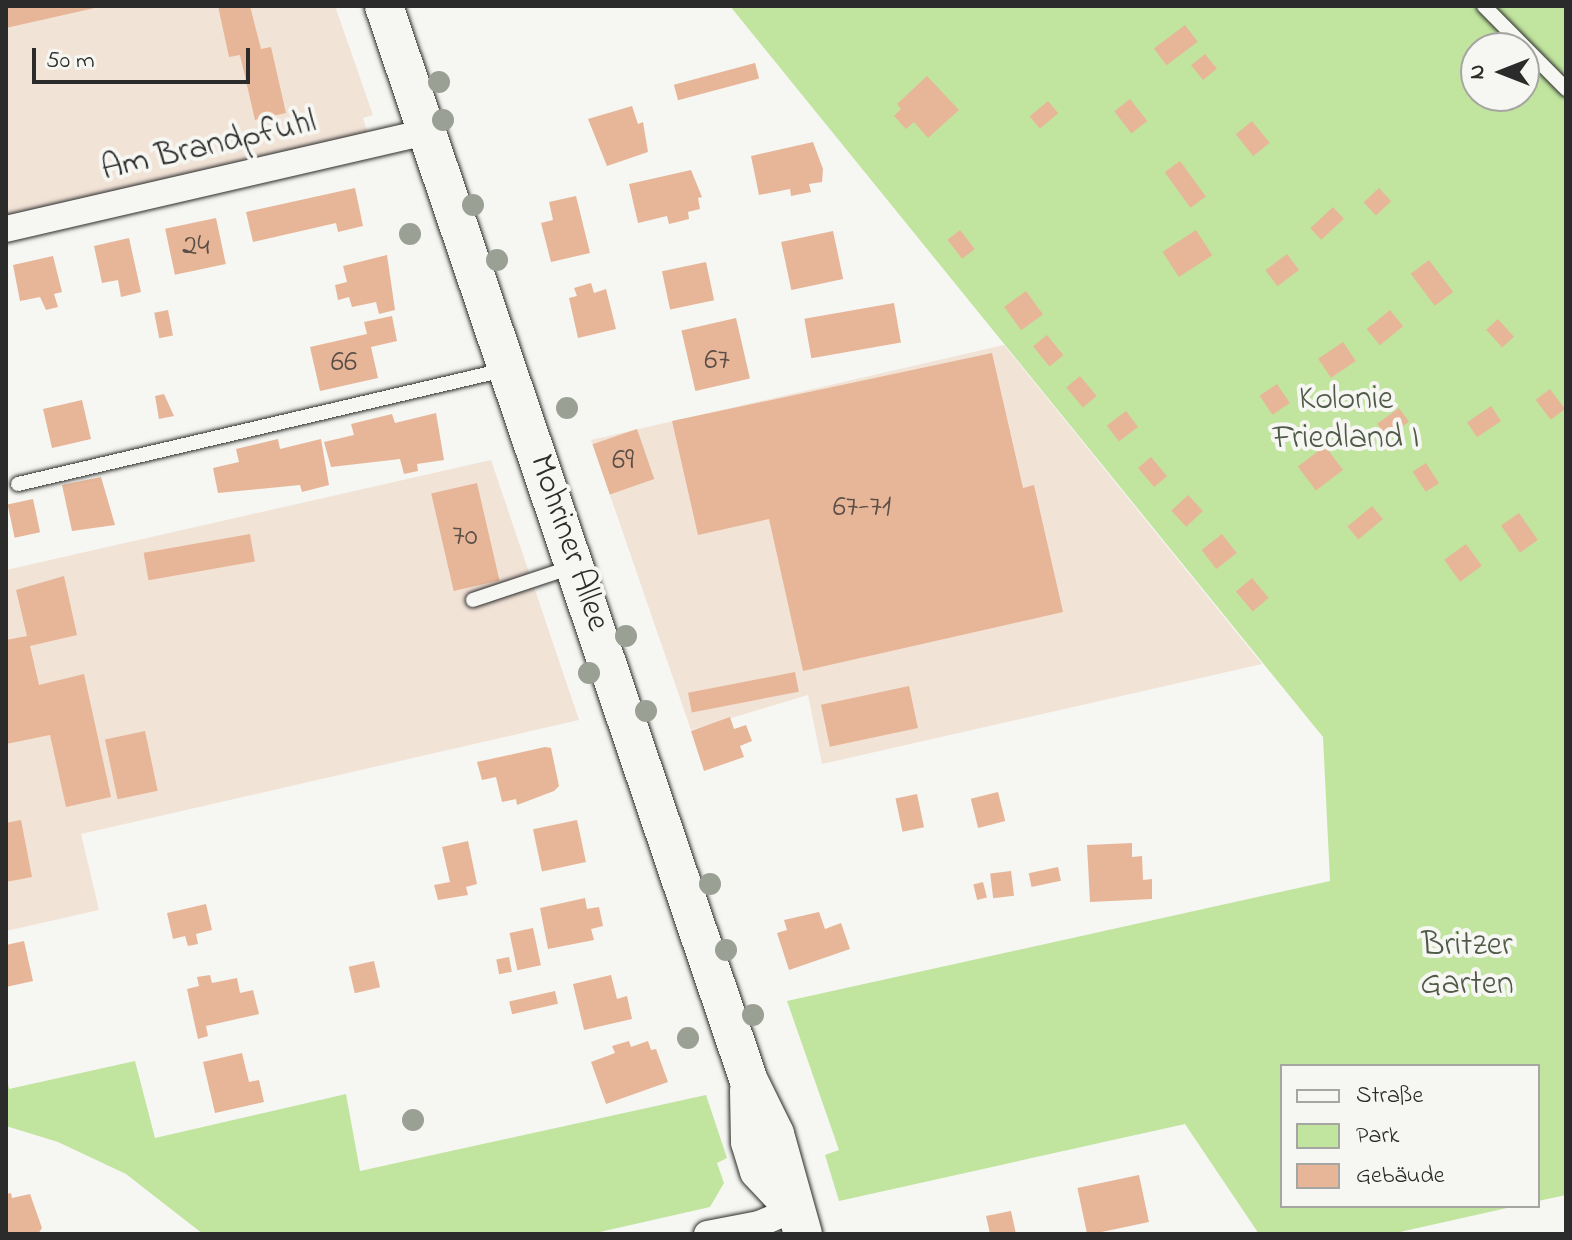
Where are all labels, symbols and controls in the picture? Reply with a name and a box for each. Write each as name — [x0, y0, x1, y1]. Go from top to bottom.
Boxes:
scale bar — [36, 32, 254, 82]
north arrow — [1460, 32, 1540, 112]
text: 50 m — [46, 44, 95, 79]
text: N — [1462, 65, 1494, 79]
street label: Am Brandpfuhl — [98, 102, 320, 192]
house number: 24 — [182, 229, 210, 265]
house number: 67 — [704, 343, 730, 379]
house number: 66 — [331, 345, 357, 381]
park label: Kolonie Friedland I — [1273, 380, 1419, 460]
house number: 69 — [612, 443, 634, 479]
street label: Mohriner Allee — [519, 449, 617, 637]
house number: 67-71 — [833, 490, 891, 526]
house number: 70 — [452, 519, 478, 555]
park label: Britzer Garten — [1420, 926, 1514, 1006]
legend — [1280, 1064, 1540, 1208]
text: Straße — [1356, 1079, 1423, 1114]
text: Park — [1356, 1119, 1399, 1154]
text: Gebäude — [1356, 1159, 1445, 1194]

